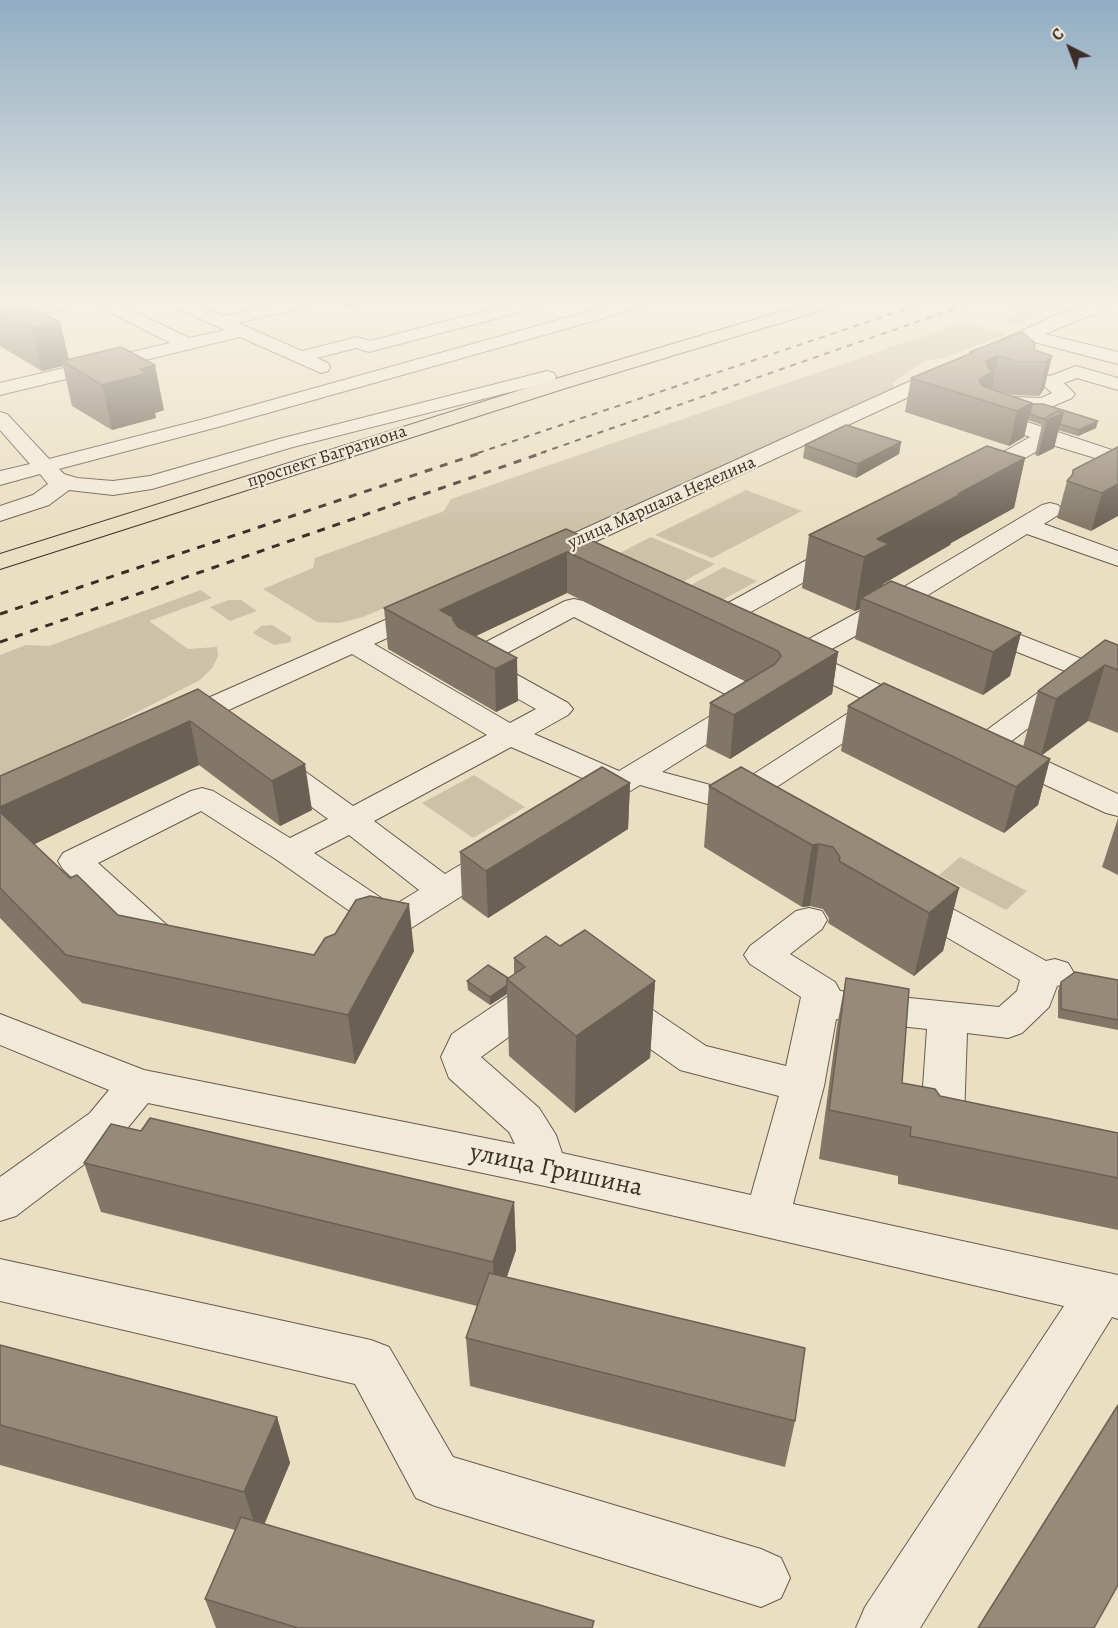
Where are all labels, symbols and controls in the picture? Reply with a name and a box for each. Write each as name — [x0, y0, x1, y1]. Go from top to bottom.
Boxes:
north arrow — [1040, 18, 1100, 78]
text: С — [1047, 23, 1069, 46]
street label: проспект Багратиона — [244, 421, 410, 493]
street label: улица Маршала Неделина — [565, 452, 759, 554]
street label: улица Гришина — [467, 1137, 645, 1205]

